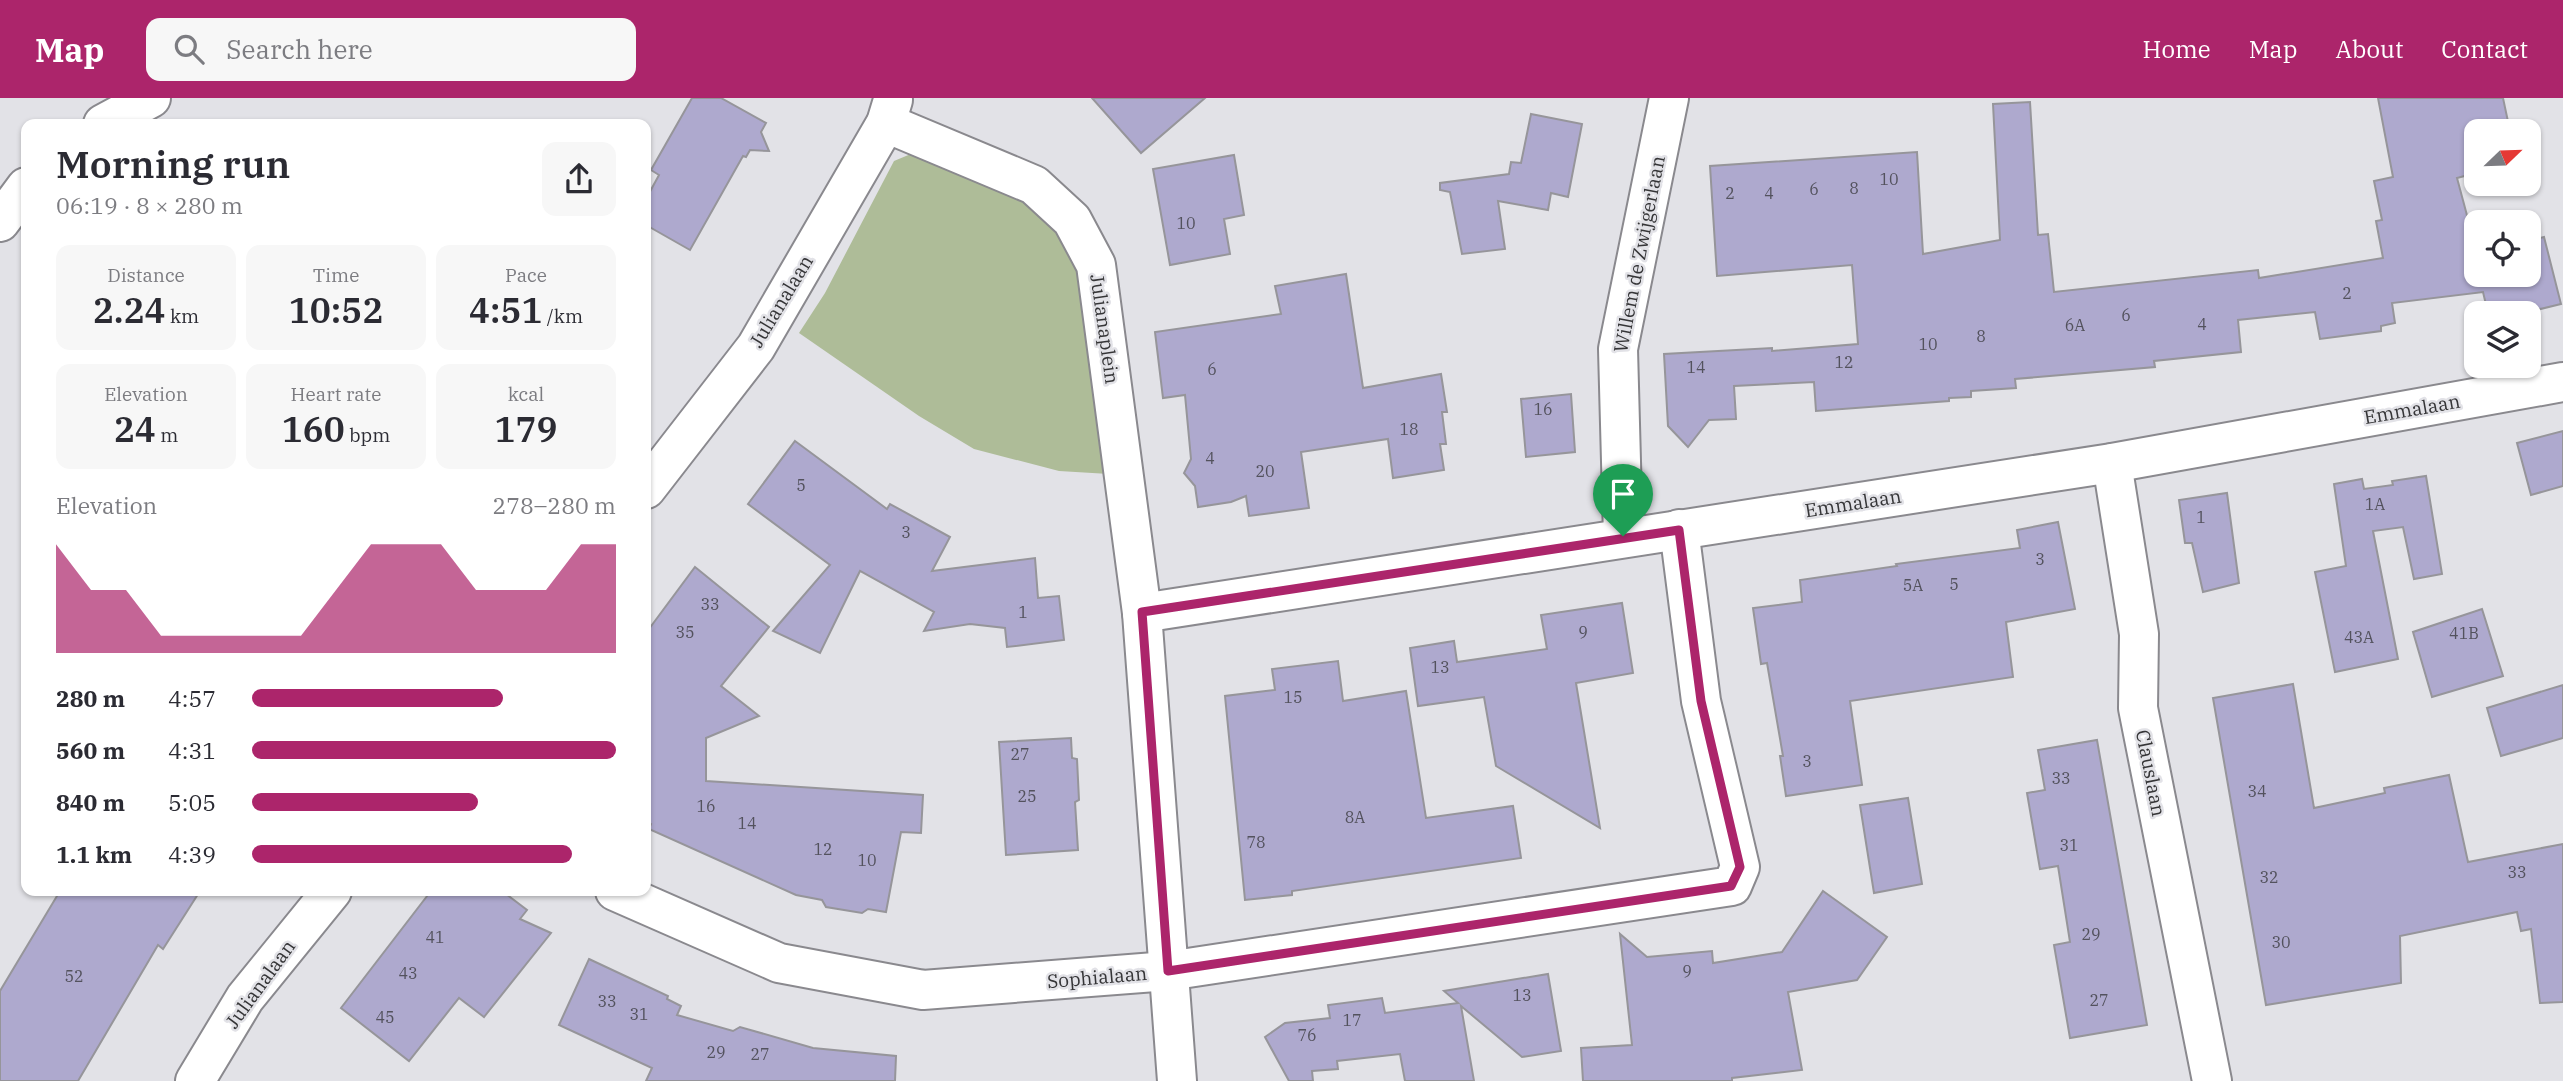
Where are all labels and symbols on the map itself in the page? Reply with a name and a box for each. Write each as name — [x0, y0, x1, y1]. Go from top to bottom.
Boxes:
north arrow — [2464, 119, 2541, 196]
street label: Willem de Zwijgerlaan — [1608, 154, 1670, 354]
house number: 10 — [1879, 169, 1899, 189]
house number: 8 — [1849, 178, 1859, 198]
house number: 6 — [1809, 179, 1819, 199]
house number: 2 — [1725, 183, 1735, 203]
house number: 4 — [1764, 183, 1774, 203]
house number: 10 — [1176, 213, 1196, 233]
street label: Julianalaan — [744, 250, 818, 352]
street label: Julianaplein — [1085, 273, 1125, 385]
house number: 2 — [2342, 283, 2352, 303]
house number: 6 — [2121, 305, 2131, 325]
house number: 4 — [2197, 314, 2207, 334]
house number: 6A — [2065, 315, 2085, 335]
house number: 8 — [1976, 326, 1986, 346]
house number: 10 — [1918, 334, 1938, 354]
house number: 12 — [1834, 352, 1854, 372]
house number: 14 — [1686, 357, 1706, 377]
house number: 6 — [1207, 359, 1217, 379]
street label: Emmalaan — [2362, 389, 2462, 429]
house number: 16 — [1533, 399, 1553, 419]
house number: 18 — [1399, 419, 1419, 439]
house number: 4 — [1205, 448, 1215, 468]
house number: 20 — [1255, 461, 1275, 481]
pin — [1593, 464, 1653, 536]
house number: 5 — [796, 475, 806, 495]
street label: Emmalaan — [1803, 484, 1903, 522]
house number: 1A — [2365, 494, 2385, 514]
house number: 1 — [2196, 507, 2206, 527]
house number: 3 — [901, 522, 911, 542]
house number: 3 — [2035, 549, 2045, 569]
house number: 5 — [1949, 574, 1959, 594]
house number: 5A — [1903, 575, 1923, 595]
house number: 33 — [700, 594, 720, 614]
house number: 1 — [1018, 602, 1028, 622]
house number: 35 — [675, 622, 695, 642]
house number: 9 — [1578, 622, 1588, 642]
house number: 41B — [2449, 623, 2479, 643]
house number: 43A — [2344, 627, 2374, 647]
house number: 13 — [1430, 657, 1450, 677]
house number: 15 — [1283, 687, 1303, 707]
street label: Clauslaan — [2131, 728, 2171, 818]
house number: 27 — [1010, 744, 1030, 764]
house number: 3 — [1802, 751, 1812, 771]
house number: 33 — [2051, 768, 2071, 788]
house number: 34 — [2247, 781, 2267, 801]
house number: 25 — [1017, 786, 1037, 806]
house number: 16 — [696, 796, 716, 816]
house number: 8A — [1345, 807, 1365, 827]
house number: 14 — [737, 813, 757, 833]
house number: 78 — [1246, 832, 1266, 852]
house number: 31 — [2059, 835, 2079, 855]
house number: 12 — [813, 839, 833, 859]
house number: 10 — [857, 850, 877, 870]
house number: 33 — [2507, 862, 2527, 882]
house number: 32 — [2259, 867, 2279, 887]
house number: 29 — [2081, 924, 2101, 944]
house number: 41 — [425, 927, 445, 947]
house number: 30 — [2271, 932, 2291, 952]
street label: Julianalaan — [220, 935, 300, 1033]
street label: Sophialaan — [1046, 961, 1148, 993]
house number: 9 — [1682, 961, 1692, 981]
house number: 43 — [398, 963, 418, 983]
house number: 52 — [64, 966, 84, 986]
house number: 13 — [1512, 985, 1532, 1005]
house number: 27 — [2089, 990, 2109, 1010]
house number: 33 — [597, 991, 617, 1011]
house number: 31 — [629, 1004, 649, 1024]
house number: 45 — [375, 1007, 395, 1027]
house number: 17 — [1342, 1010, 1362, 1030]
house number: 76 — [1297, 1025, 1317, 1045]
house number: 29 — [706, 1042, 726, 1062]
house number: 27 — [750, 1044, 770, 1064]

